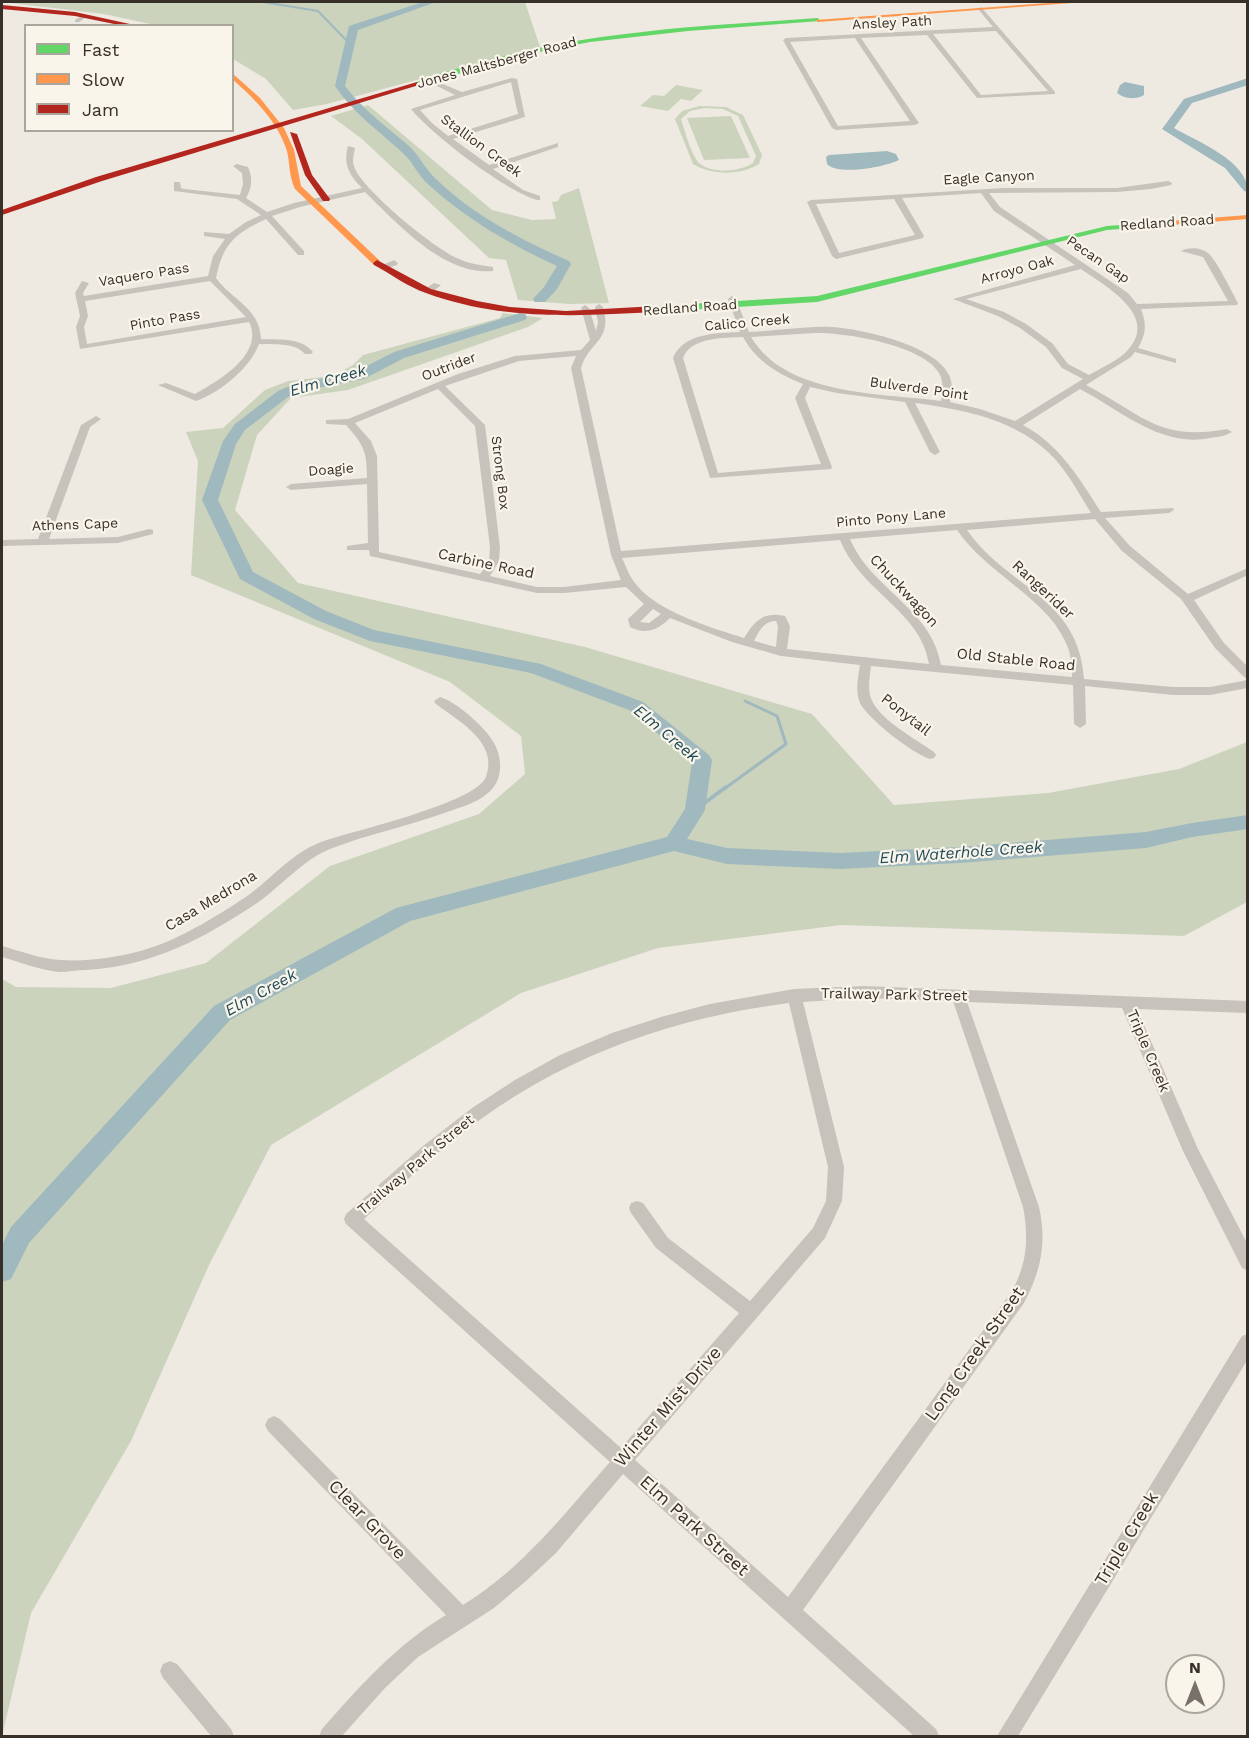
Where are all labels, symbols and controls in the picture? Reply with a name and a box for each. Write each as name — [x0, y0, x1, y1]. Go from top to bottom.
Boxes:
street label: Ansley Path — [852, 13, 932, 33]
legend — [24, 24, 234, 132]
street label: Jones Maltsberger Road — [415, 34, 579, 92]
text: Fast — [82, 39, 119, 60]
text: Slow — [82, 69, 125, 90]
text: Jam — [82, 99, 119, 120]
street label: Stallion Creek — [437, 111, 525, 181]
street label: Eagle Canyon — [943, 167, 1035, 189]
street label: Redland Road — [1119, 211, 1215, 235]
street label: Pecan Gap — [1063, 233, 1133, 287]
street label: Arroyo Oak — [978, 252, 1056, 288]
street label: Vaquero Pass — [97, 260, 191, 290]
street label: Redland Road — [642, 296, 738, 320]
street label: Pinto Pass — [129, 306, 201, 334]
street label: Calico Creek — [704, 311, 790, 335]
street label: Outrider — [419, 349, 479, 385]
water label: Elm Creek — [287, 361, 369, 401]
street label: Bulverde Point — [869, 374, 969, 404]
street label: Strong Box — [487, 435, 513, 511]
street label: Doagie — [308, 460, 354, 480]
street label: Pinto Pony Lane — [835, 505, 947, 531]
street label: Athens Cape — [31, 515, 119, 535]
street label: Carbine Road — [436, 545, 536, 583]
street label: Chuckwagon — [866, 551, 942, 631]
street label: Rangerider — [1008, 557, 1078, 623]
street label: Old Stable Road — [956, 645, 1076, 675]
street label: Ponytail — [878, 690, 934, 740]
water label: Elm Creek — [630, 701, 702, 767]
water label: Elm Waterhole Creek — [879, 838, 1043, 868]
street label: Casa Medrona — [162, 867, 260, 935]
water label: Elm Creek — [222, 965, 300, 1021]
street label: Trailway Park Street — [821, 985, 967, 1005]
street label: Triple Creek — [1123, 1007, 1173, 1095]
street label: Trailway Park Street — [354, 1111, 478, 1219]
street label: Long Creek Street — [921, 1283, 1029, 1425]
street label: Winter Mist Drive — [610, 1342, 726, 1472]
street label: Elm Park Street — [635, 1471, 753, 1581]
street label: Clear Grove — [324, 1476, 410, 1564]
street label: Triple Creek — [1091, 1488, 1163, 1590]
north arrow — [1165, 1654, 1225, 1714]
text: N — [1189, 1658, 1201, 1677]

